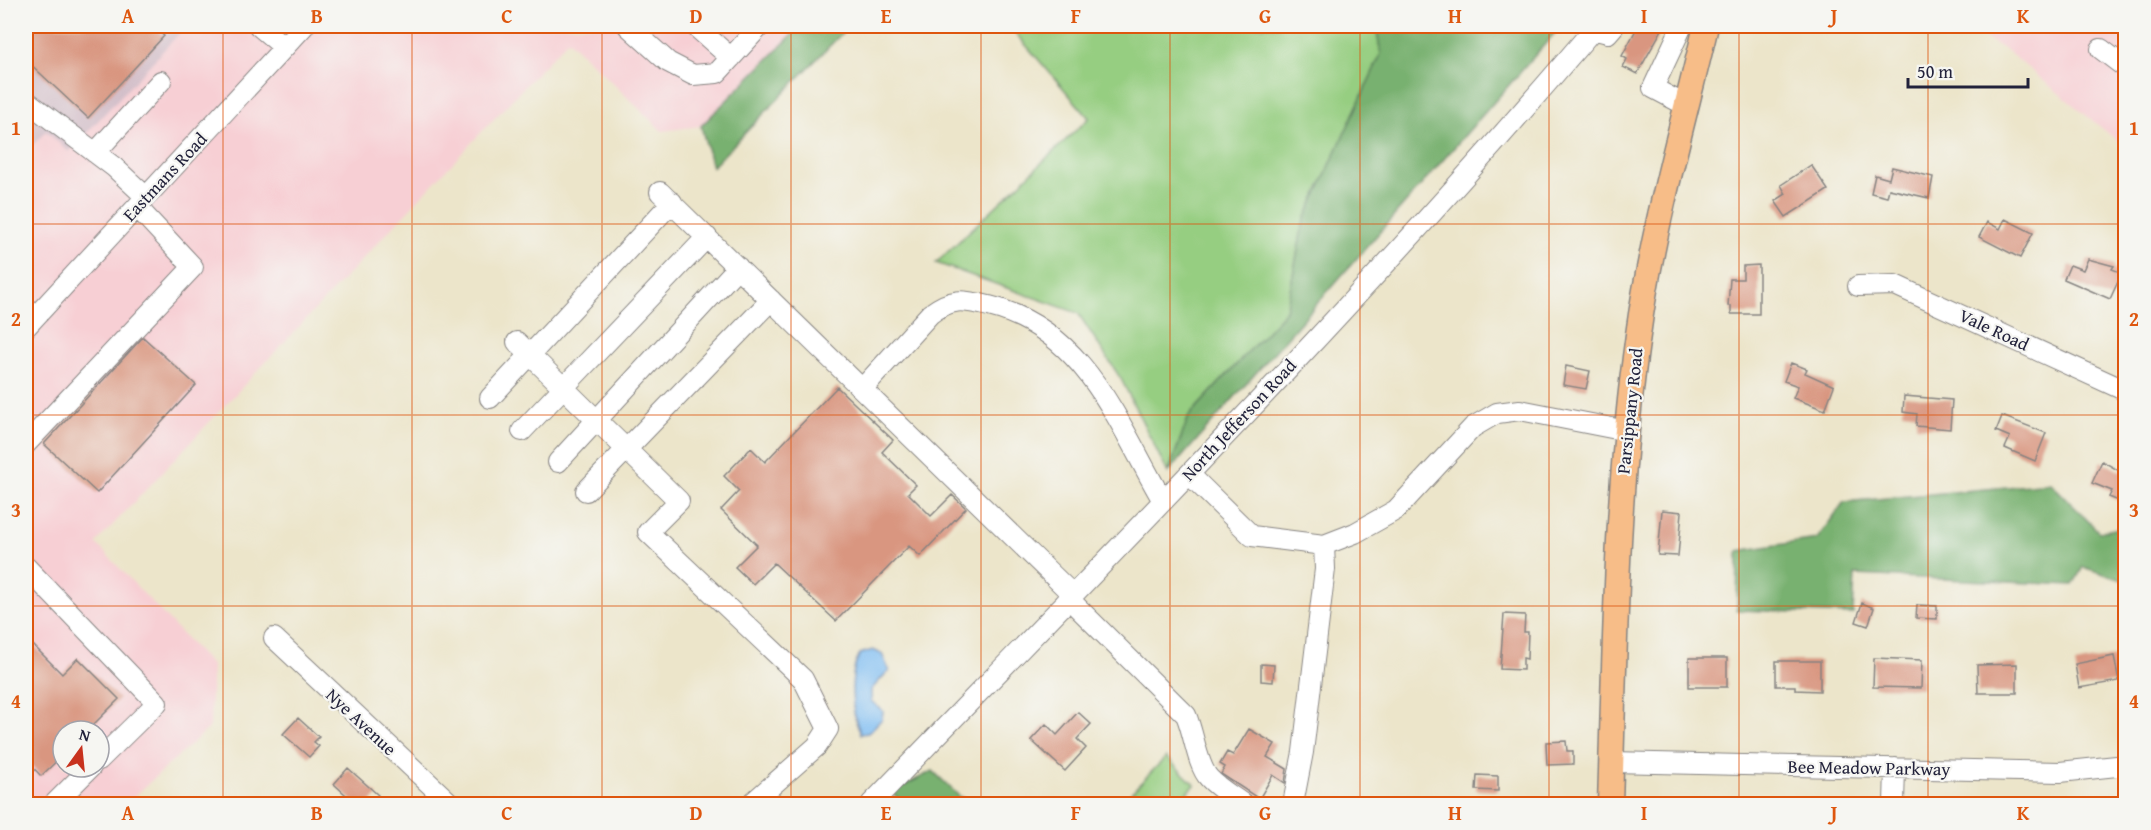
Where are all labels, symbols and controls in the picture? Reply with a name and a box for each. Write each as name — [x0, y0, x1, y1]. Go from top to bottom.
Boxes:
text: A — [122, 1, 135, 30]
text: B — [311, 1, 323, 30]
text: C — [501, 1, 513, 30]
text: D — [689, 1, 703, 30]
text: E — [881, 1, 892, 30]
text: F — [1071, 1, 1081, 30]
text: G — [1259, 1, 1271, 30]
text: H — [1448, 1, 1462, 30]
text: I — [1641, 1, 1647, 30]
text: J — [1828, 1, 1838, 30]
text: K — [2017, 1, 2030, 30]
scale bar — [1908, 51, 2028, 89]
text: 50 m — [1917, 58, 1953, 85]
text: 1 — [11, 113, 21, 142]
text: 1 — [2129, 113, 2139, 142]
street label: Eastmans Road — [116, 126, 213, 227]
street label: Vale Road — [1955, 302, 2034, 358]
text: 2 — [11, 304, 21, 333]
text: 2 — [2129, 304, 2139, 333]
street label: Parsippany Road — [1609, 346, 1650, 475]
street label: North Jefferson Road — [1175, 352, 1303, 487]
text: 3 — [11, 495, 21, 524]
text: 3 — [2129, 495, 2139, 524]
street label: Nye Avenue — [320, 682, 403, 762]
text: 4 — [11, 686, 21, 715]
text: 4 — [2129, 686, 2139, 715]
north arrow — [51, 719, 111, 779]
text: N — [77, 722, 93, 748]
street label: Bee Meadow Parkway — [1787, 753, 1951, 782]
text: A — [122, 798, 135, 827]
text: B — [311, 798, 323, 827]
text: C — [501, 798, 513, 827]
text: D — [689, 798, 703, 827]
text: E — [881, 798, 892, 827]
text: F — [1071, 798, 1081, 827]
text: G — [1259, 798, 1271, 827]
text: H — [1448, 798, 1462, 827]
text: I — [1641, 798, 1647, 827]
text: J — [1828, 798, 1838, 827]
text: K — [2017, 798, 2030, 827]

